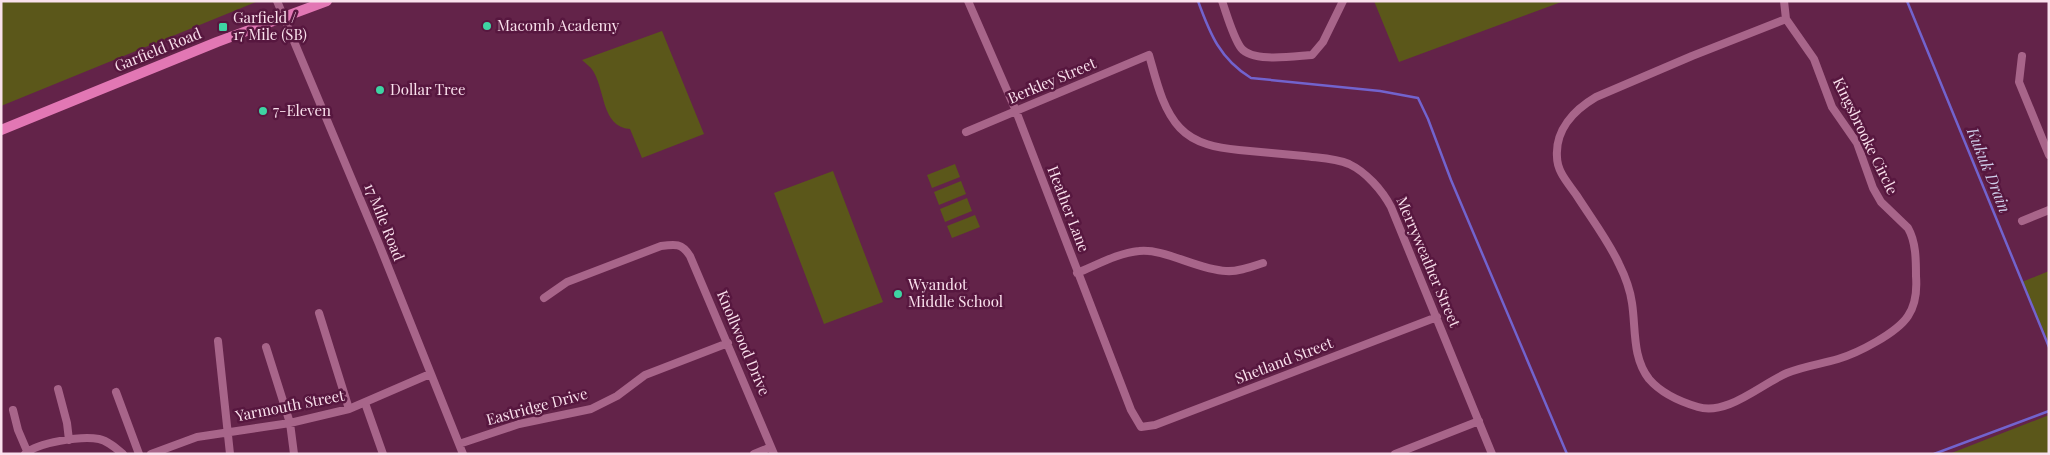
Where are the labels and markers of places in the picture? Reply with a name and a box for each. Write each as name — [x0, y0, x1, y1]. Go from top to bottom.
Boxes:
place label: Garfield / 17 Mile (SB) — [233, 7, 307, 44]
place label: Macomb Academy — [497, 15, 620, 35]
marker: Macomb Academy — [481, 20, 493, 32]
marker: Garfield / 17 Mile (SB) — [217, 21, 229, 33]
place label: Dollar Tree — [390, 79, 466, 99]
marker: Dollar Tree — [374, 84, 386, 96]
place label: 7-Eleven — [273, 100, 331, 120]
marker: 7-Eleven — [257, 105, 269, 117]
place label: Wyandot Middle School — [907, 274, 1003, 311]
marker: Wyandot Middle School — [892, 288, 904, 300]

